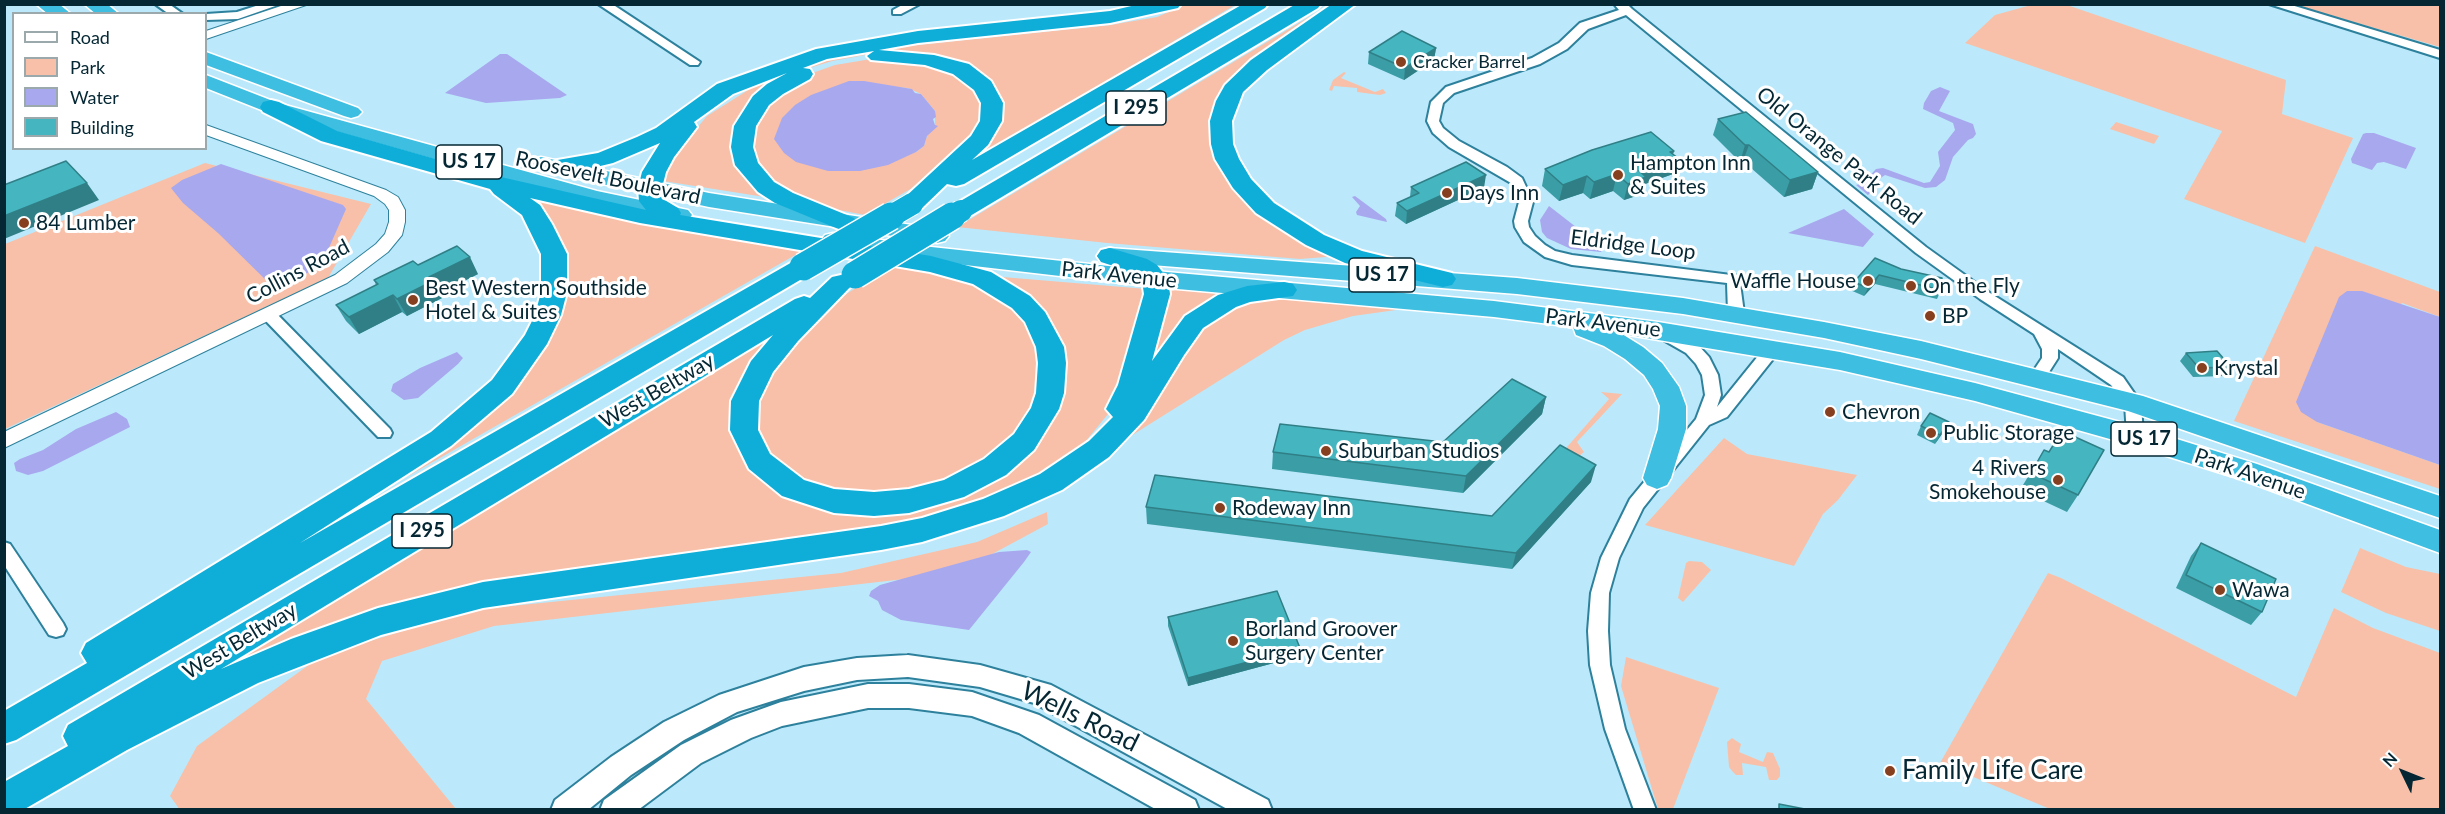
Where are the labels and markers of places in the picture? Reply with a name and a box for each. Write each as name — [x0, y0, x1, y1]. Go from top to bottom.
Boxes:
place label: Cracker Barrel — [1413, 51, 1525, 73]
marker: Cracker Barrel — [1394, 55, 1408, 69]
place label: Hampton Inn & Suites — [1630, 150, 1751, 200]
marker: Hampton Inn & Suites — [1611, 168, 1625, 182]
place label: Days Inn — [1459, 180, 1539, 206]
marker: Days Inn — [1440, 186, 1454, 200]
place label: 84 Lumber — [36, 210, 135, 236]
marker: 84 Lumber — [17, 216, 31, 230]
place label: Waffle House — [1730, 268, 1856, 294]
place label: On the Fly — [1923, 273, 2020, 299]
marker: Waffle House — [1861, 274, 1875, 288]
place label: Best Western Southside Hotel & Suites — [425, 275, 647, 325]
marker: On the Fly — [1904, 279, 1918, 293]
marker: Best Western Southside Hotel & Suites — [406, 293, 420, 307]
place label: BP — [1942, 303, 1968, 329]
marker: BP — [1923, 309, 1937, 323]
place label: Krystal — [2214, 355, 2278, 381]
marker: Krystal — [2195, 361, 2209, 375]
place label: Chevron — [1842, 399, 1920, 425]
marker: Chevron — [1823, 405, 1837, 419]
place label: Public Storage — [1943, 420, 2074, 446]
marker: Public Storage — [1924, 426, 1938, 440]
place label: Suburban Studios — [1338, 438, 1499, 464]
marker: Suburban Studios — [1319, 444, 1333, 458]
place label: 4 Rivers Smokehouse — [1929, 455, 2046, 505]
marker: 4 Rivers Smokehouse — [2051, 473, 2065, 487]
place label: Rodeway Inn — [1232, 495, 1351, 521]
marker: Rodeway Inn — [1213, 501, 1227, 515]
place label: Wawa — [2232, 577, 2290, 603]
marker: Wawa — [2213, 583, 2227, 597]
place label: Borland Groover Surgery Center — [1245, 616, 1397, 666]
marker: Borland Groover Surgery Center — [1226, 634, 1240, 648]
place label: Family Life Care — [1902, 755, 2083, 787]
marker: Family Life Care — [1883, 764, 1897, 778]

